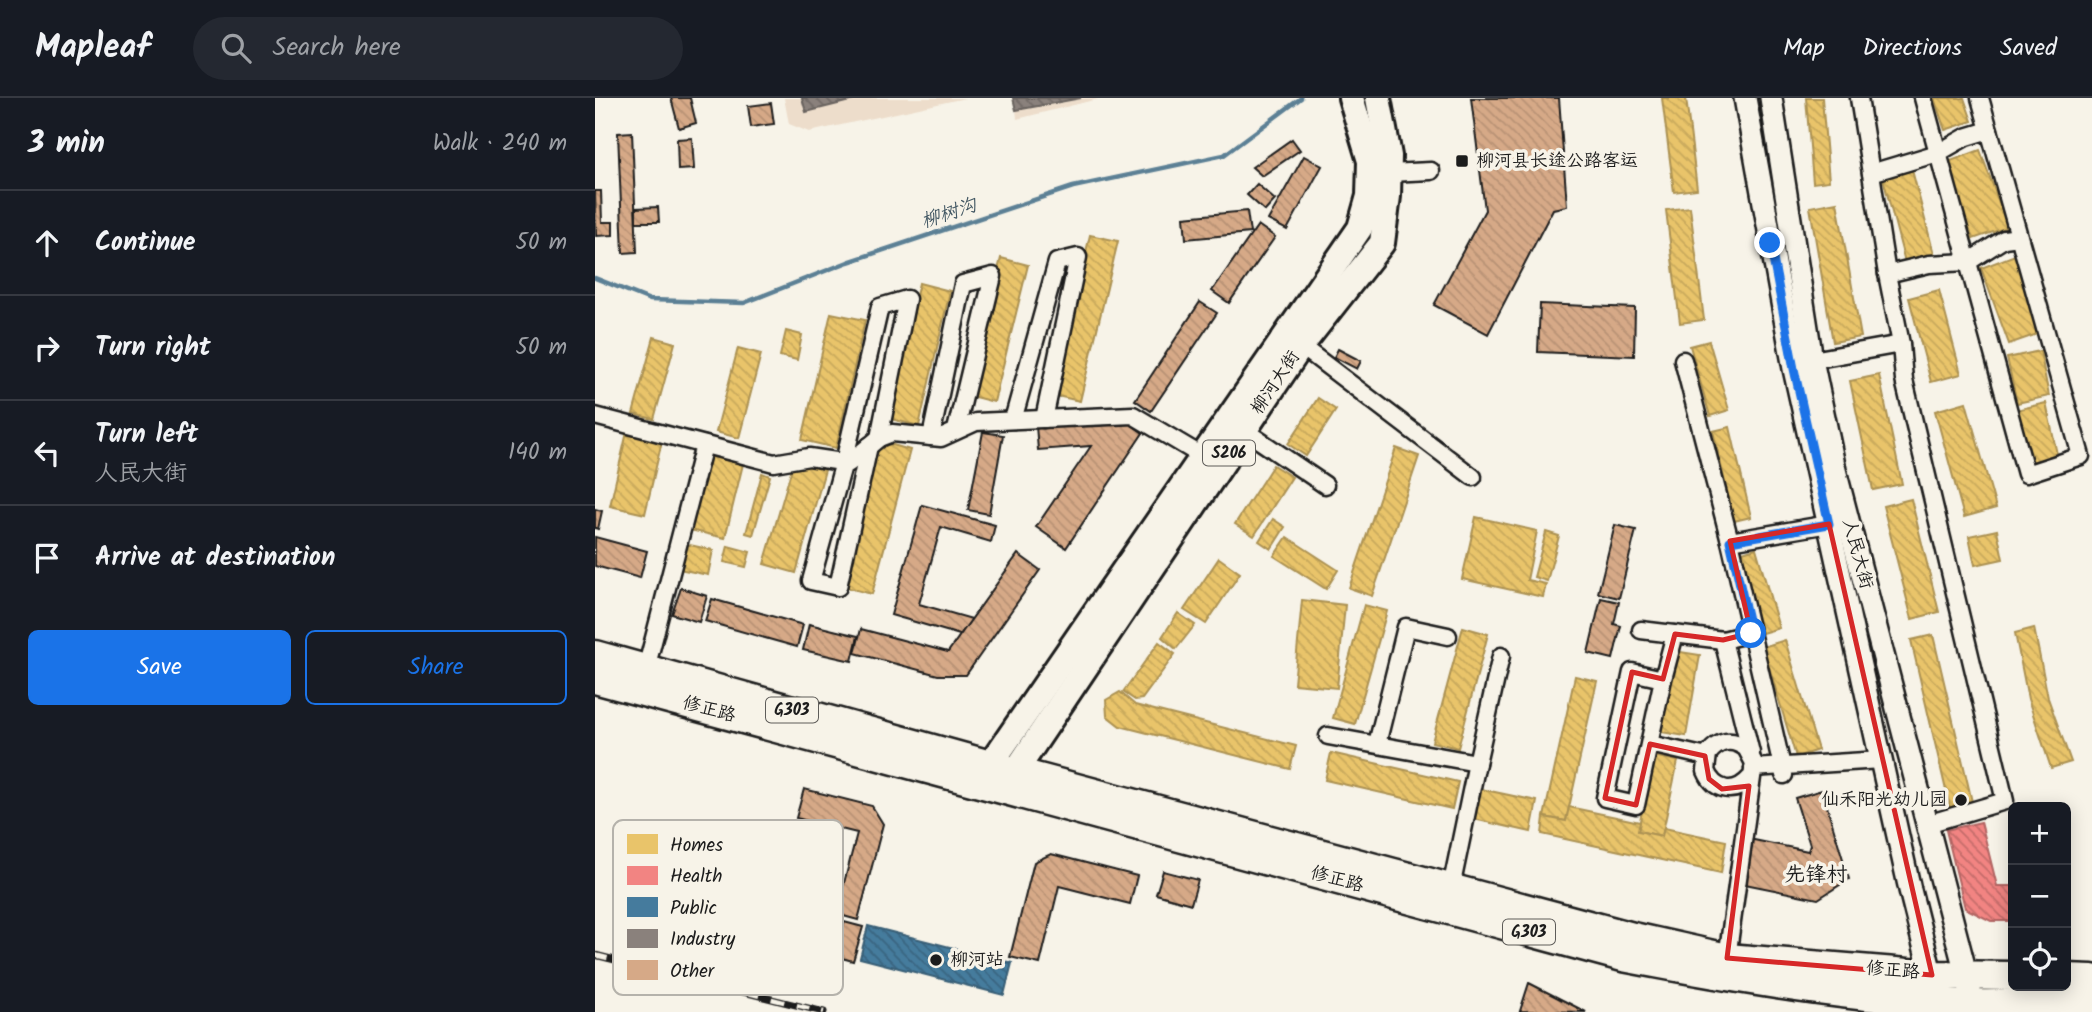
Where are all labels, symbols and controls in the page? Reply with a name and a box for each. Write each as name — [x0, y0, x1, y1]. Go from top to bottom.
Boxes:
search box — [193, 17, 683, 80]
text: Mapleaf — [35, 22, 151, 75]
text: Search here — [273, 27, 401, 69]
icon: search — [217, 29, 255, 67]
text: Map — [1783, 29, 1825, 68]
text: Directions — [1863, 29, 1962, 68]
text: Saved — [2000, 29, 2057, 68]
text: 3 min — [28, 120, 105, 168]
text: Walk · 240 m — [433, 126, 567, 162]
place label: 柳河县长途公路客运 — [1476, 147, 1638, 176]
marker: 柳河县长途公路客运 — [1454, 153, 1470, 169]
water label: 柳树沟 — [917, 190, 983, 237]
text: Continue — [95, 222, 196, 264]
icon: ahead — [28, 224, 66, 262]
text: 50 m — [516, 225, 567, 261]
route end — [1754, 227, 1785, 258]
text: Turn right — [95, 327, 211, 369]
icon: right — [28, 329, 66, 367]
text: 50 m — [516, 330, 567, 366]
street label: 柳河大街 — [1244, 345, 1308, 421]
text: Turn left — [95, 414, 198, 456]
icon: left — [28, 434, 66, 472]
text: 140 m — [508, 435, 567, 471]
road number: S206 — [1203, 440, 1255, 466]
text: 人民大街 — [95, 456, 187, 492]
street label: 人民大街 — [1834, 515, 1880, 593]
text: Arrive at destination — [95, 537, 335, 579]
icon: arrive — [28, 539, 66, 577]
route start — [1735, 617, 1766, 648]
button: Save — [28, 630, 291, 705]
button: Share — [305, 630, 567, 705]
street label: 修正路 — [679, 689, 739, 731]
road number: G303 — [766, 698, 818, 722]
place label: 仙禾阳光幼儿园 — [1821, 786, 1947, 815]
marker: 仙禾阳光幼儿园 — [1953, 792, 1969, 808]
map controls — [2008, 802, 2071, 991]
button: + — [2008, 802, 2071, 865]
legend — [613, 820, 843, 995]
text: Homes — [670, 831, 723, 861]
street label: 修正路 — [1307, 859, 1367, 901]
district label: 先锋村 — [1785, 859, 1848, 892]
text: Health — [670, 862, 722, 892]
button: − — [2008, 865, 2071, 928]
text: Public — [670, 894, 717, 924]
road number: G303 — [1503, 919, 1555, 944]
text: Industry — [670, 925, 736, 955]
button: locate — [2008, 928, 2071, 991]
place label: 柳河站 — [950, 946, 1004, 975]
marker: 柳河站 — [928, 952, 944, 968]
street label: 修正路 — [1865, 954, 1921, 988]
text: Other — [670, 957, 716, 987]

